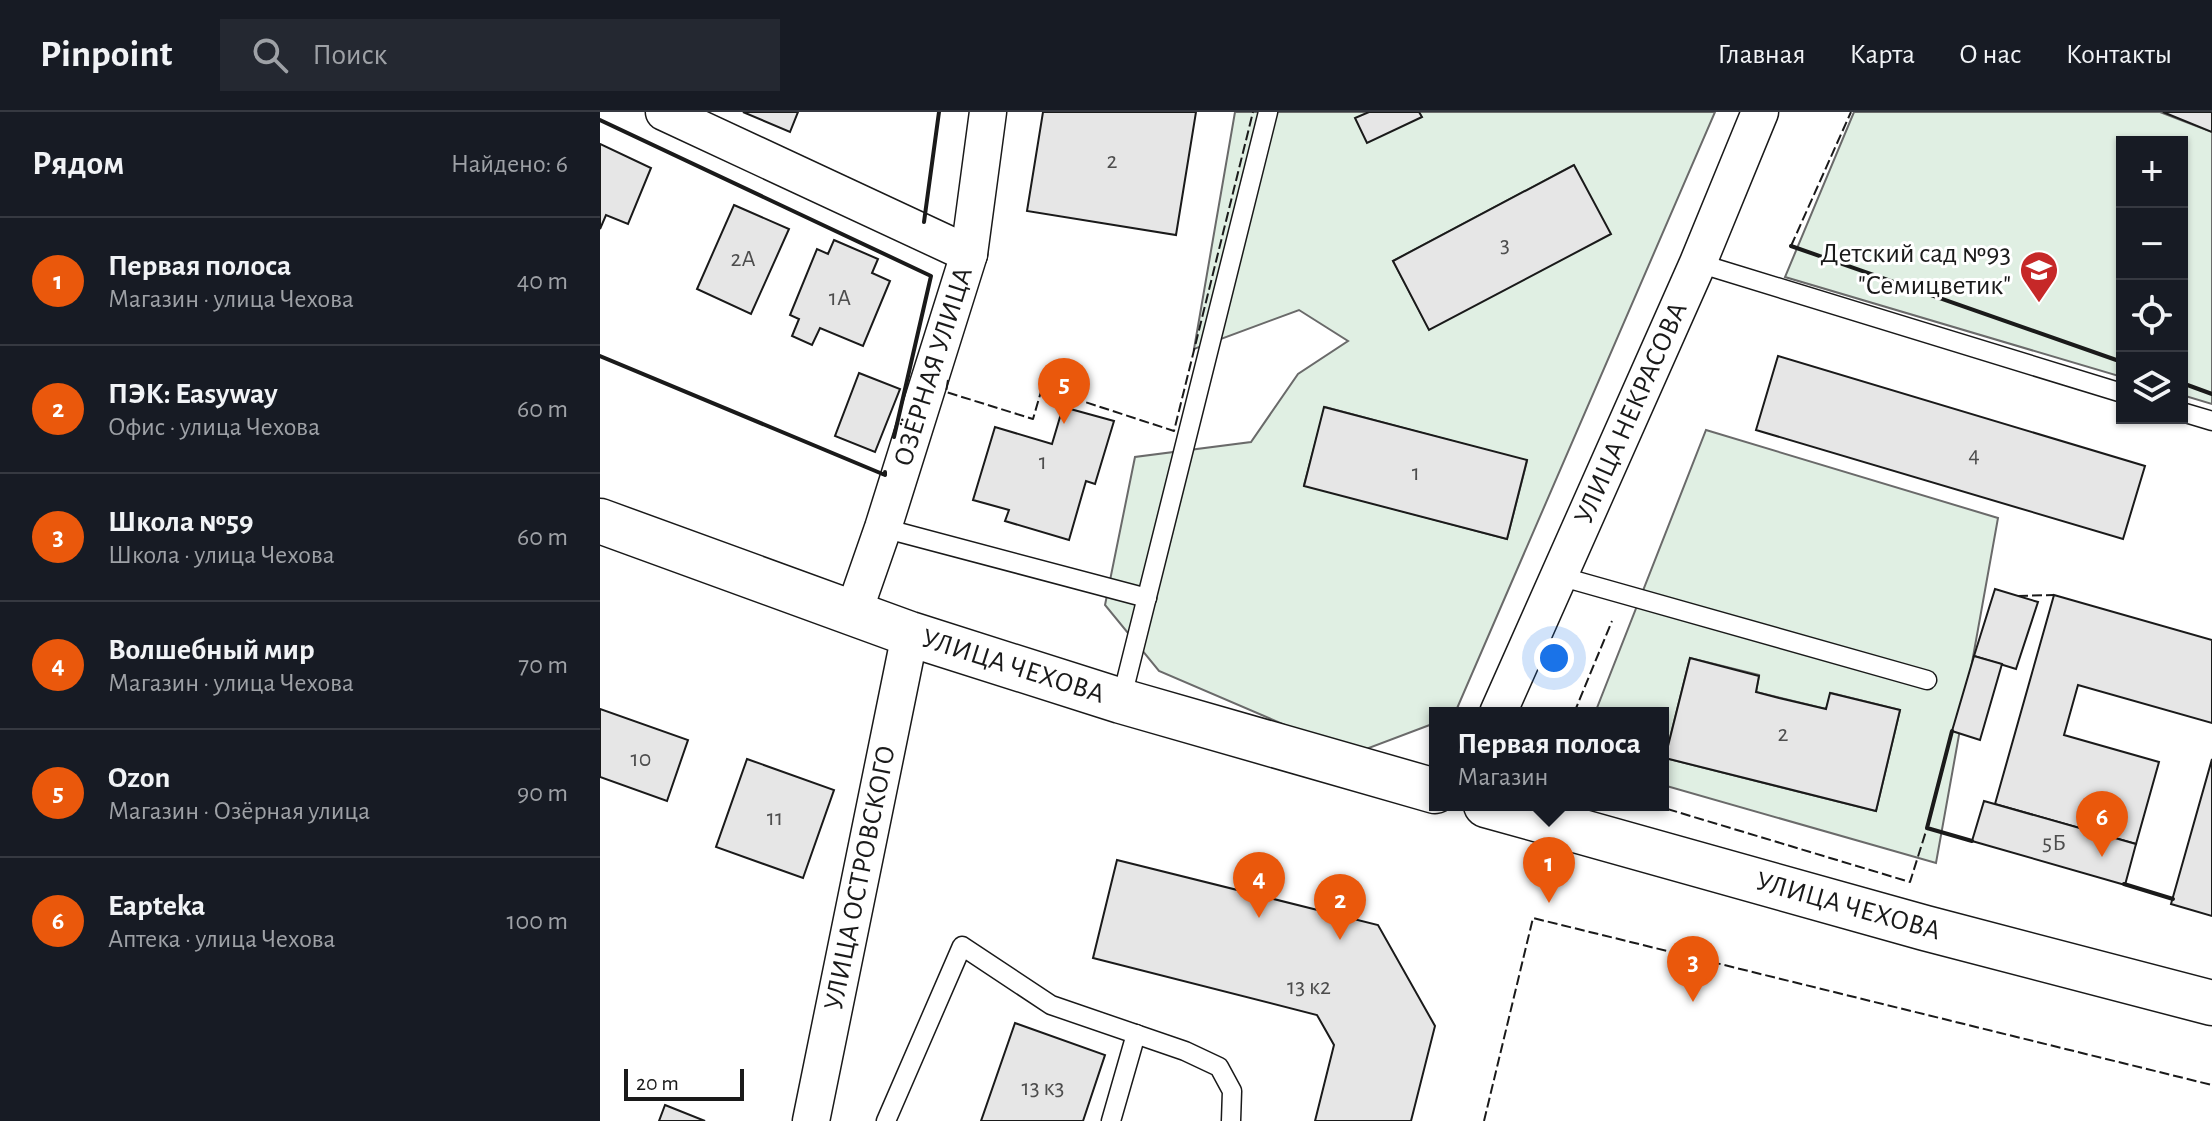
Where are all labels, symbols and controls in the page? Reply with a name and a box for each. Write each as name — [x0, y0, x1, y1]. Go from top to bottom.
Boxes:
search box — [220, 19, 780, 91]
icon: search — [248, 33, 292, 77]
text: Pinpoint — [40, 36, 172, 74]
text: Поиск — [312, 40, 387, 70]
text: Главная — [1717, 41, 1805, 69]
text: Карта — [1849, 41, 1915, 69]
text: О нас — [1959, 41, 2022, 69]
text: Контакты — [2066, 41, 2172, 69]
map controls — [2116, 136, 2188, 424]
button: + — [2116, 136, 2188, 208]
text: Рядом — [32, 147, 124, 181]
house number: 2 — [1107, 149, 1118, 173]
text: Найдено: 6 — [451, 151, 568, 177]
button: − — [2116, 208, 2188, 280]
house number: 3 — [1500, 233, 1510, 257]
place label: Детский сад №93 "Семицветик" — [1821, 240, 2011, 300]
house number: 2А — [730, 247, 756, 271]
school or university icon: Детский сад №93 "Семицветик" — [2018, 249, 2060, 304]
text: Первая полоса — [108, 251, 291, 281]
street label: ОЗЁРНАЯ УЛИЦА — [889, 264, 978, 470]
text: 1 — [53, 268, 63, 294]
text: 40 m — [517, 268, 568, 294]
button: locate — [2116, 280, 2188, 352]
text: Магазин · улица Чехова — [108, 286, 354, 312]
house number: 1А — [829, 286, 851, 310]
street label: УЛИЦА НЕКРАСОВА — [1570, 298, 1693, 528]
button: layers — [2116, 352, 2188, 424]
pin: 5 — [1038, 358, 1090, 424]
text: ПЭК: Easyway — [108, 379, 278, 409]
text: 2 — [52, 396, 64, 422]
text: 60 m — [517, 396, 568, 422]
text: Офис · улица Чехова — [108, 414, 320, 440]
house number: 4 — [1968, 443, 1980, 467]
house number: 1 — [1039, 450, 1047, 474]
house number: 1 — [1412, 461, 1420, 485]
text: Школа №59 — [108, 507, 253, 537]
text: 3 — [52, 524, 64, 550]
text: 60 m — [517, 524, 568, 550]
text: Школа · улица Чехова — [108, 542, 335, 568]
street label: УЛИЦА ЧЕХОВА — [918, 625, 1108, 709]
text: Волшебный мир — [108, 635, 315, 665]
your location — [1534, 638, 1574, 678]
text: 4 — [51, 652, 65, 678]
text: 70 m — [518, 652, 568, 678]
text: Магазин · улица Чехова — [108, 670, 354, 696]
popup — [1429, 707, 1669, 811]
house number: 2 — [1778, 722, 1789, 746]
text: Первая полоса — [1457, 729, 1641, 759]
street label: УЛИЦА ОСТРОВСКОГО — [820, 743, 901, 1013]
house number: 10 — [631, 747, 651, 771]
text: Ozon — [108, 763, 170, 793]
text: Магазин — [1457, 764, 1548, 790]
text: 5 — [52, 780, 64, 806]
text: 90 m — [517, 780, 568, 806]
pin: 6 — [2076, 791, 2128, 857]
text: Магазин · Озёрная улица — [108, 798, 370, 824]
house number: 11 — [767, 806, 783, 830]
house number: 5Б — [2042, 831, 2066, 855]
pin: 1 — [1523, 837, 1575, 903]
pin: 4 — [1233, 852, 1285, 918]
street label: УЛИЦА ЧЕХОВА — [1753, 867, 1943, 945]
pin: 2 — [1314, 874, 1366, 940]
text: Eapteka — [108, 891, 206, 921]
text: 6 — [52, 908, 64, 934]
text: 100 m — [507, 908, 568, 934]
text: Аптека · улица Чехова — [108, 926, 335, 952]
pin: 3 — [1667, 936, 1719, 1002]
house number: 13 к2 — [1287, 975, 1331, 999]
scale bar — [624, 1065, 744, 1101]
text: 20 m — [636, 1072, 679, 1094]
house number: 13 к3 — [1021, 1076, 1065, 1100]

